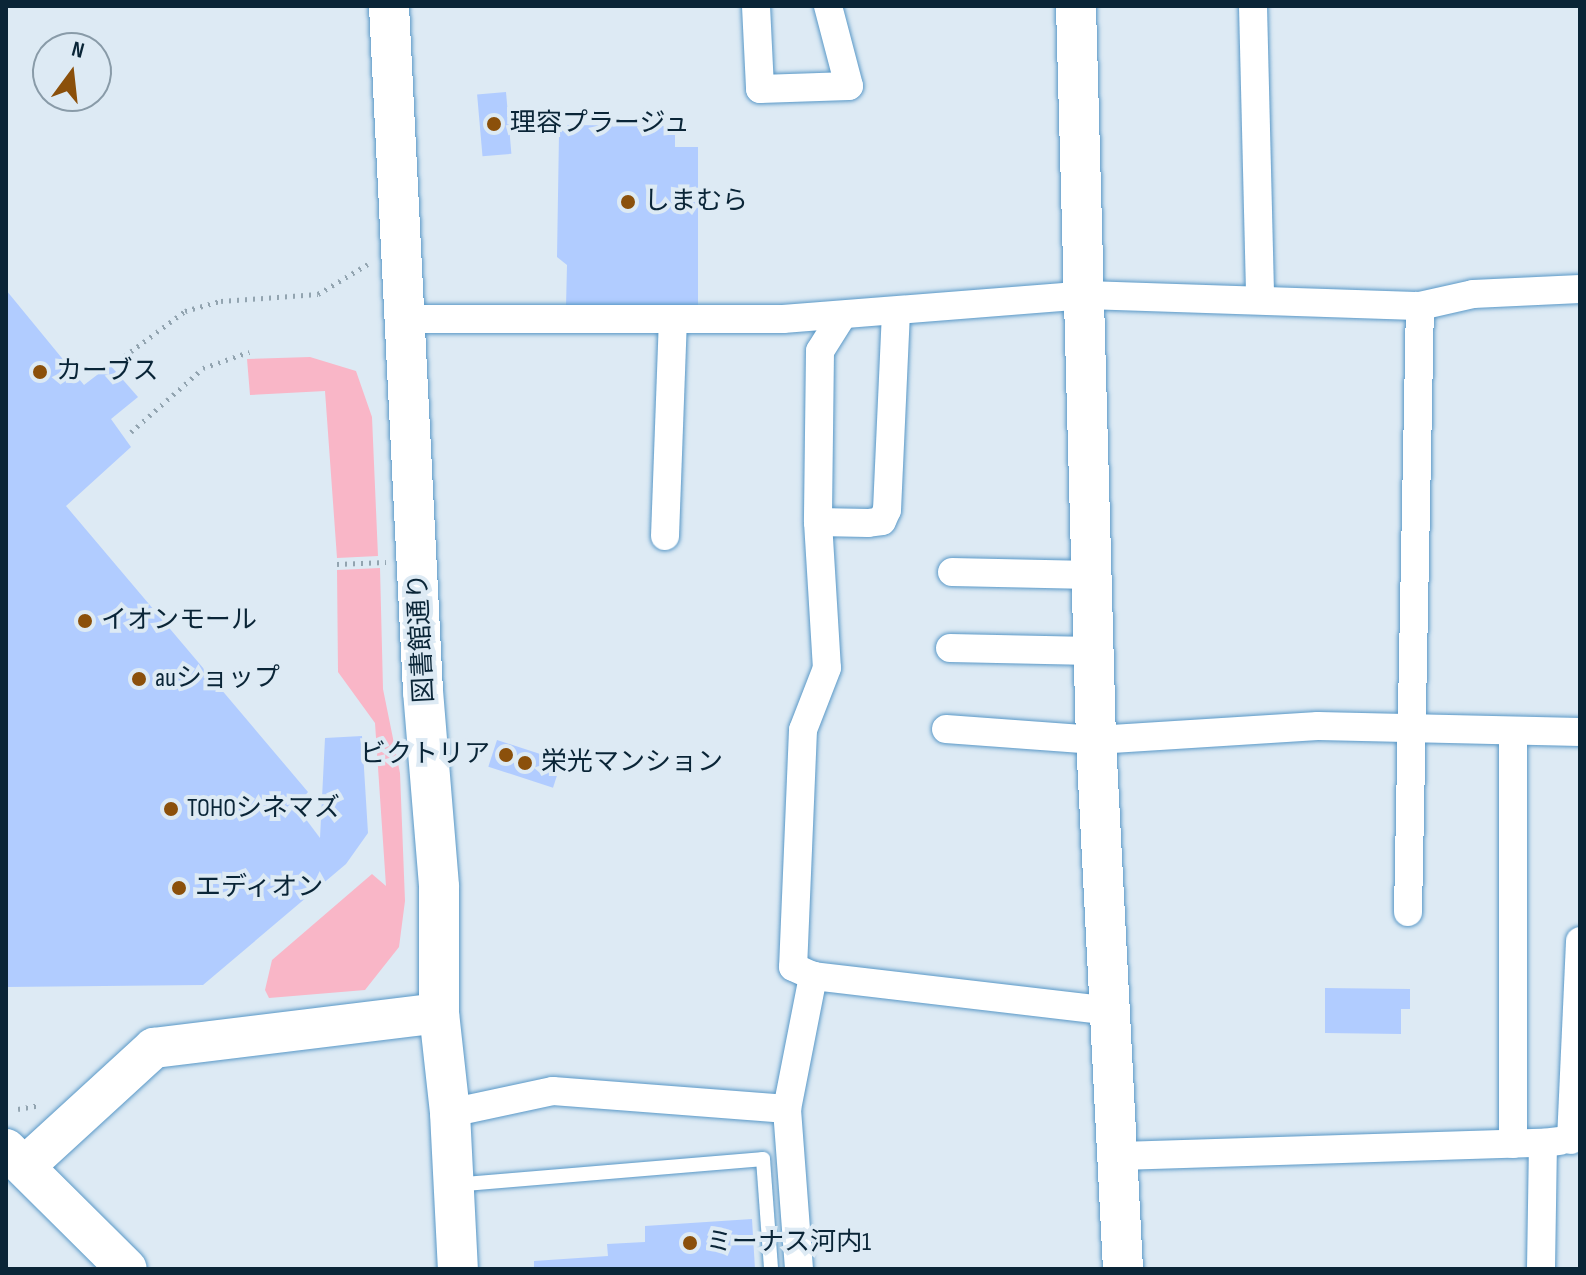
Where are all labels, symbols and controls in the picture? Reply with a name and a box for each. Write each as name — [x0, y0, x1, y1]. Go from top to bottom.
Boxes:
north arrow — [32, 32, 112, 112]
text: N — [69, 36, 87, 65]
place label: 理容プラージュ — [510, 108, 692, 140]
marker: 理容プラージュ — [485, 115, 503, 133]
place label: しまむら — [644, 186, 748, 218]
marker: しまむら — [619, 193, 637, 211]
place label: カーブス — [56, 356, 160, 388]
marker: カーブス — [31, 363, 49, 381]
street label: 図書館通り — [403, 572, 441, 704]
place label: イオンモール — [101, 605, 257, 637]
marker: イオンモール — [76, 612, 94, 630]
place label: auショップ — [155, 663, 280, 695]
marker: auショップ — [130, 670, 148, 688]
place label: ビクトリア — [360, 739, 490, 771]
marker: ビクトリア — [497, 746, 515, 764]
place label: 栄光マンション — [541, 747, 723, 779]
marker: 栄光マンション — [516, 754, 534, 772]
place label: TOHOシネマズ — [187, 793, 340, 825]
marker: TOHOシネマズ — [162, 800, 180, 818]
place label: エディオン — [195, 872, 325, 904]
marker: エディオン — [170, 879, 188, 897]
place label: ミーナス河内1 — [706, 1227, 871, 1259]
marker: ミーナス河内1 — [681, 1234, 699, 1252]

